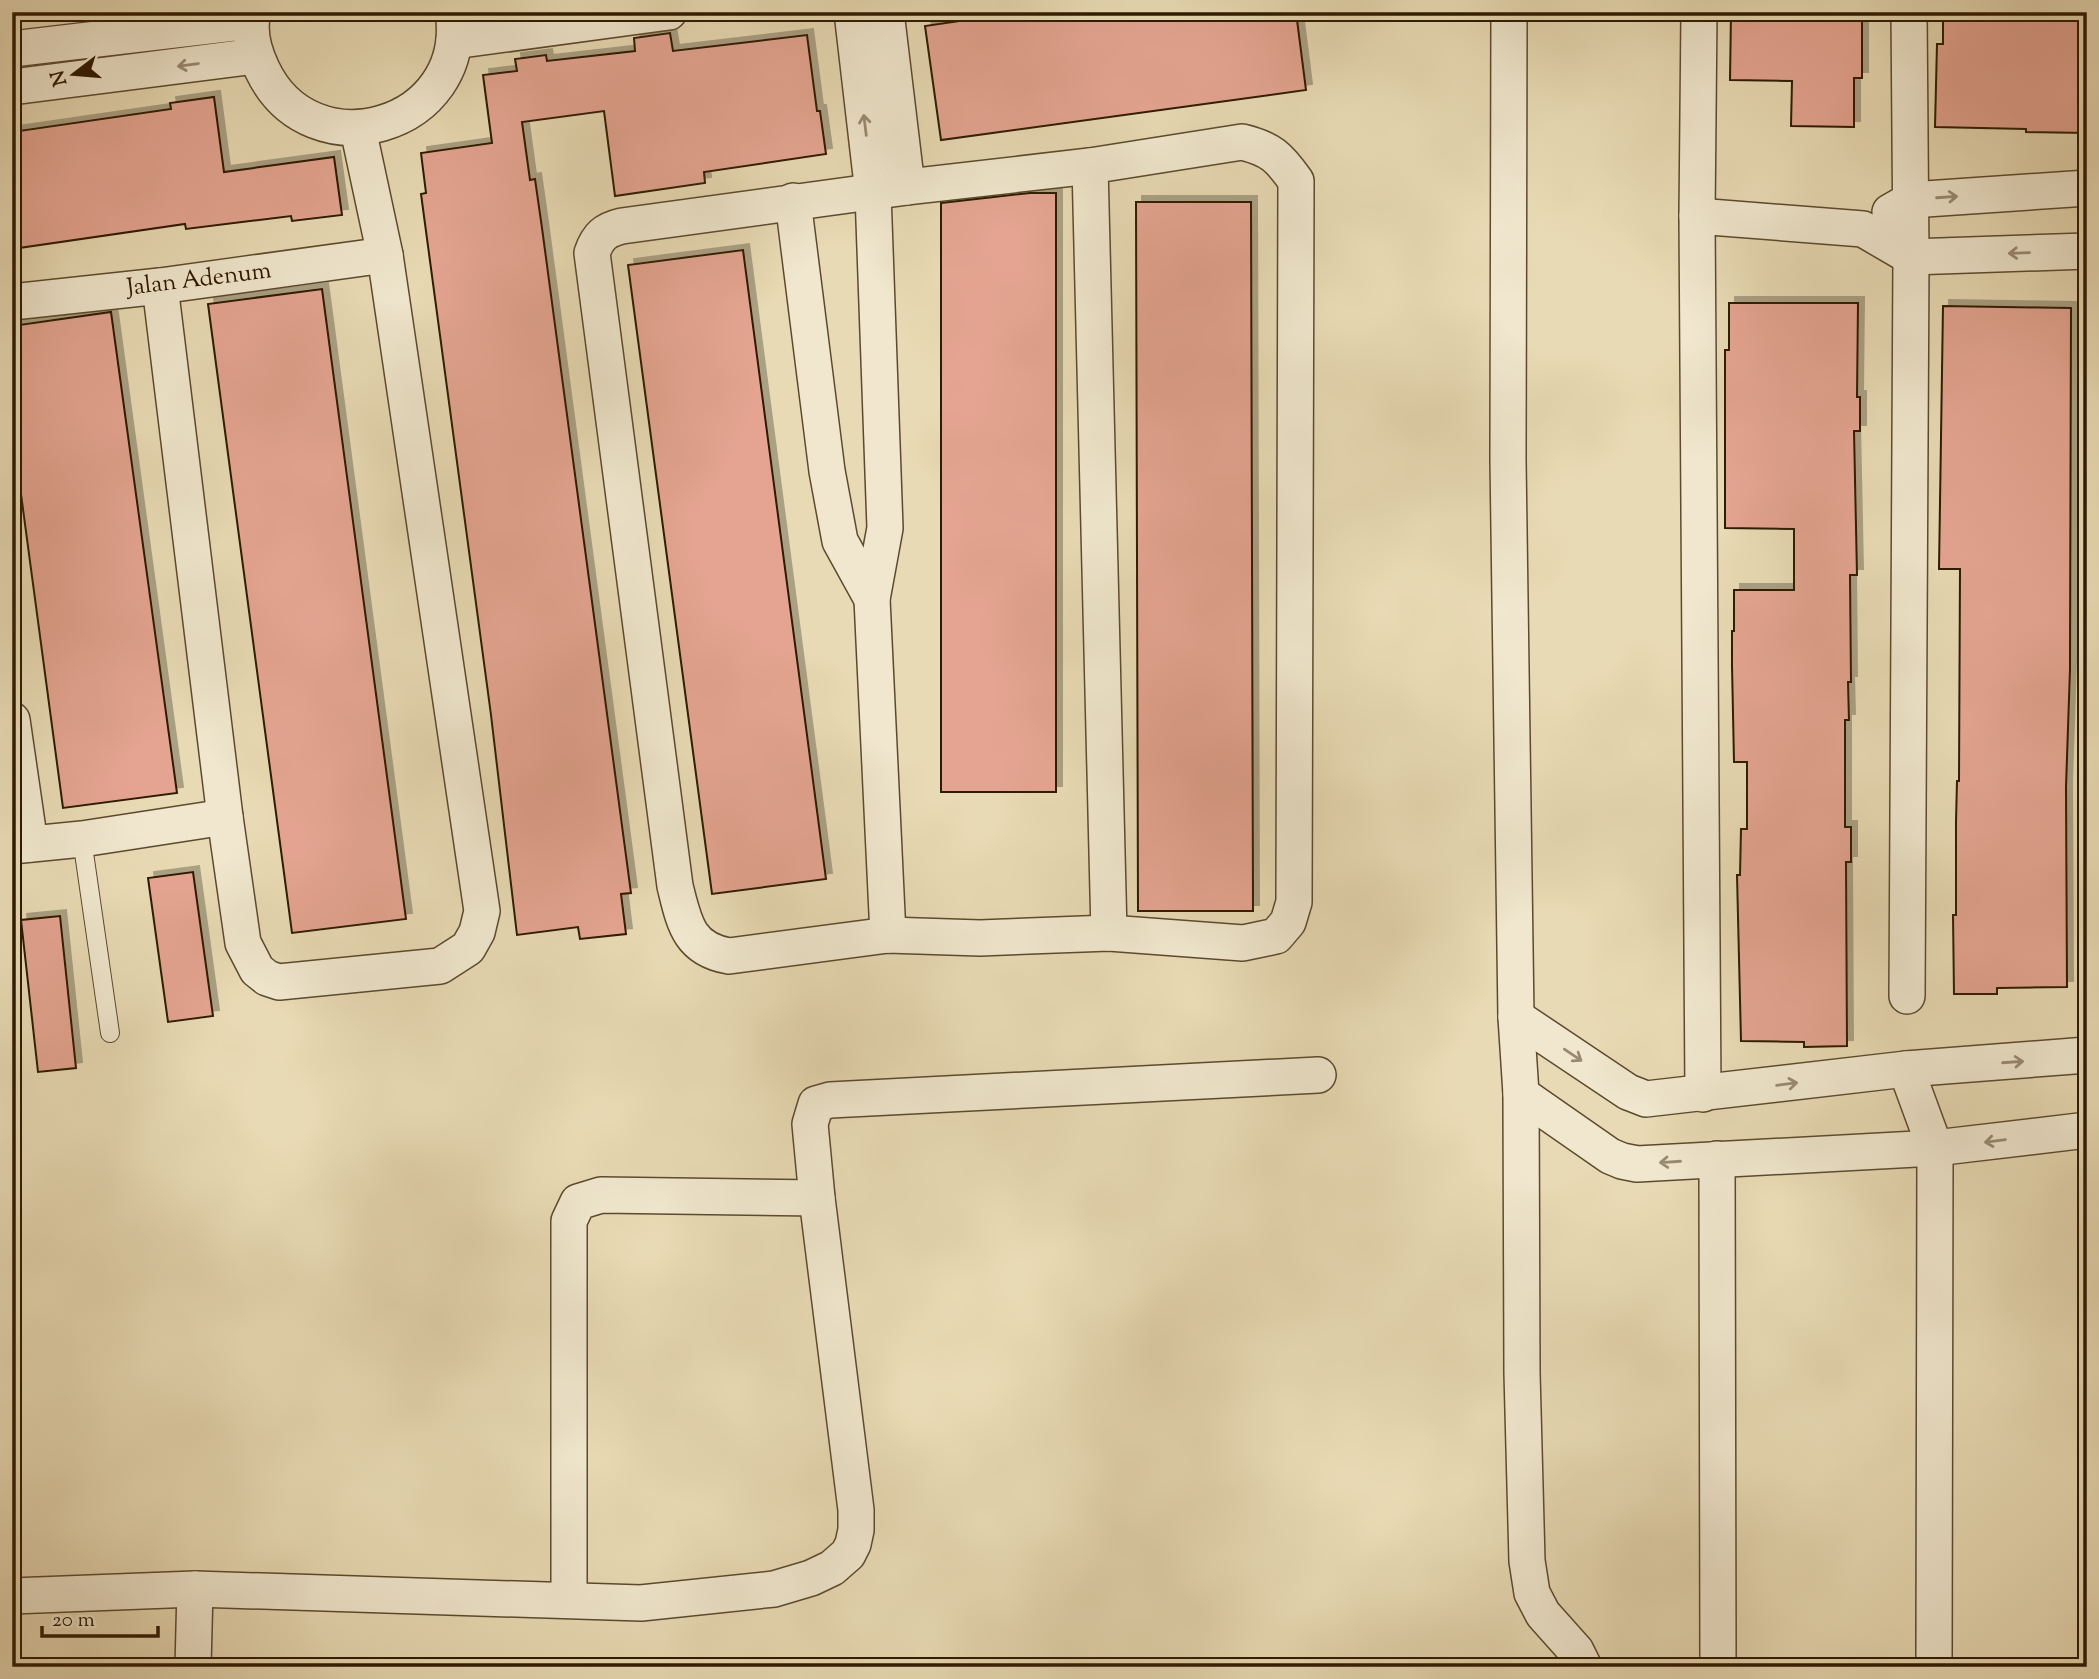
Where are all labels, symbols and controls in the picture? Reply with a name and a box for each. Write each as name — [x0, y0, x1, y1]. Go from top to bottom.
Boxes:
north arrow — [38, 38, 108, 108]
one-way arrow — [177, 58, 199, 71]
text: N — [45, 67, 75, 89]
one-way arrow — [859, 114, 872, 137]
one-way arrow — [1936, 191, 1959, 204]
one-way arrow — [2007, 247, 2030, 260]
street label: Jalan Adenum — [123, 254, 273, 306]
one-way arrow — [1563, 1048, 1582, 1062]
one-way arrow — [2002, 1055, 2025, 1068]
one-way arrow — [1775, 1077, 1798, 1090]
one-way arrow — [1984, 1135, 2007, 1148]
one-way arrow — [1659, 1156, 1682, 1169]
scale bar — [42, 1595, 158, 1639]
text: 20 m — [52, 1606, 95, 1636]

